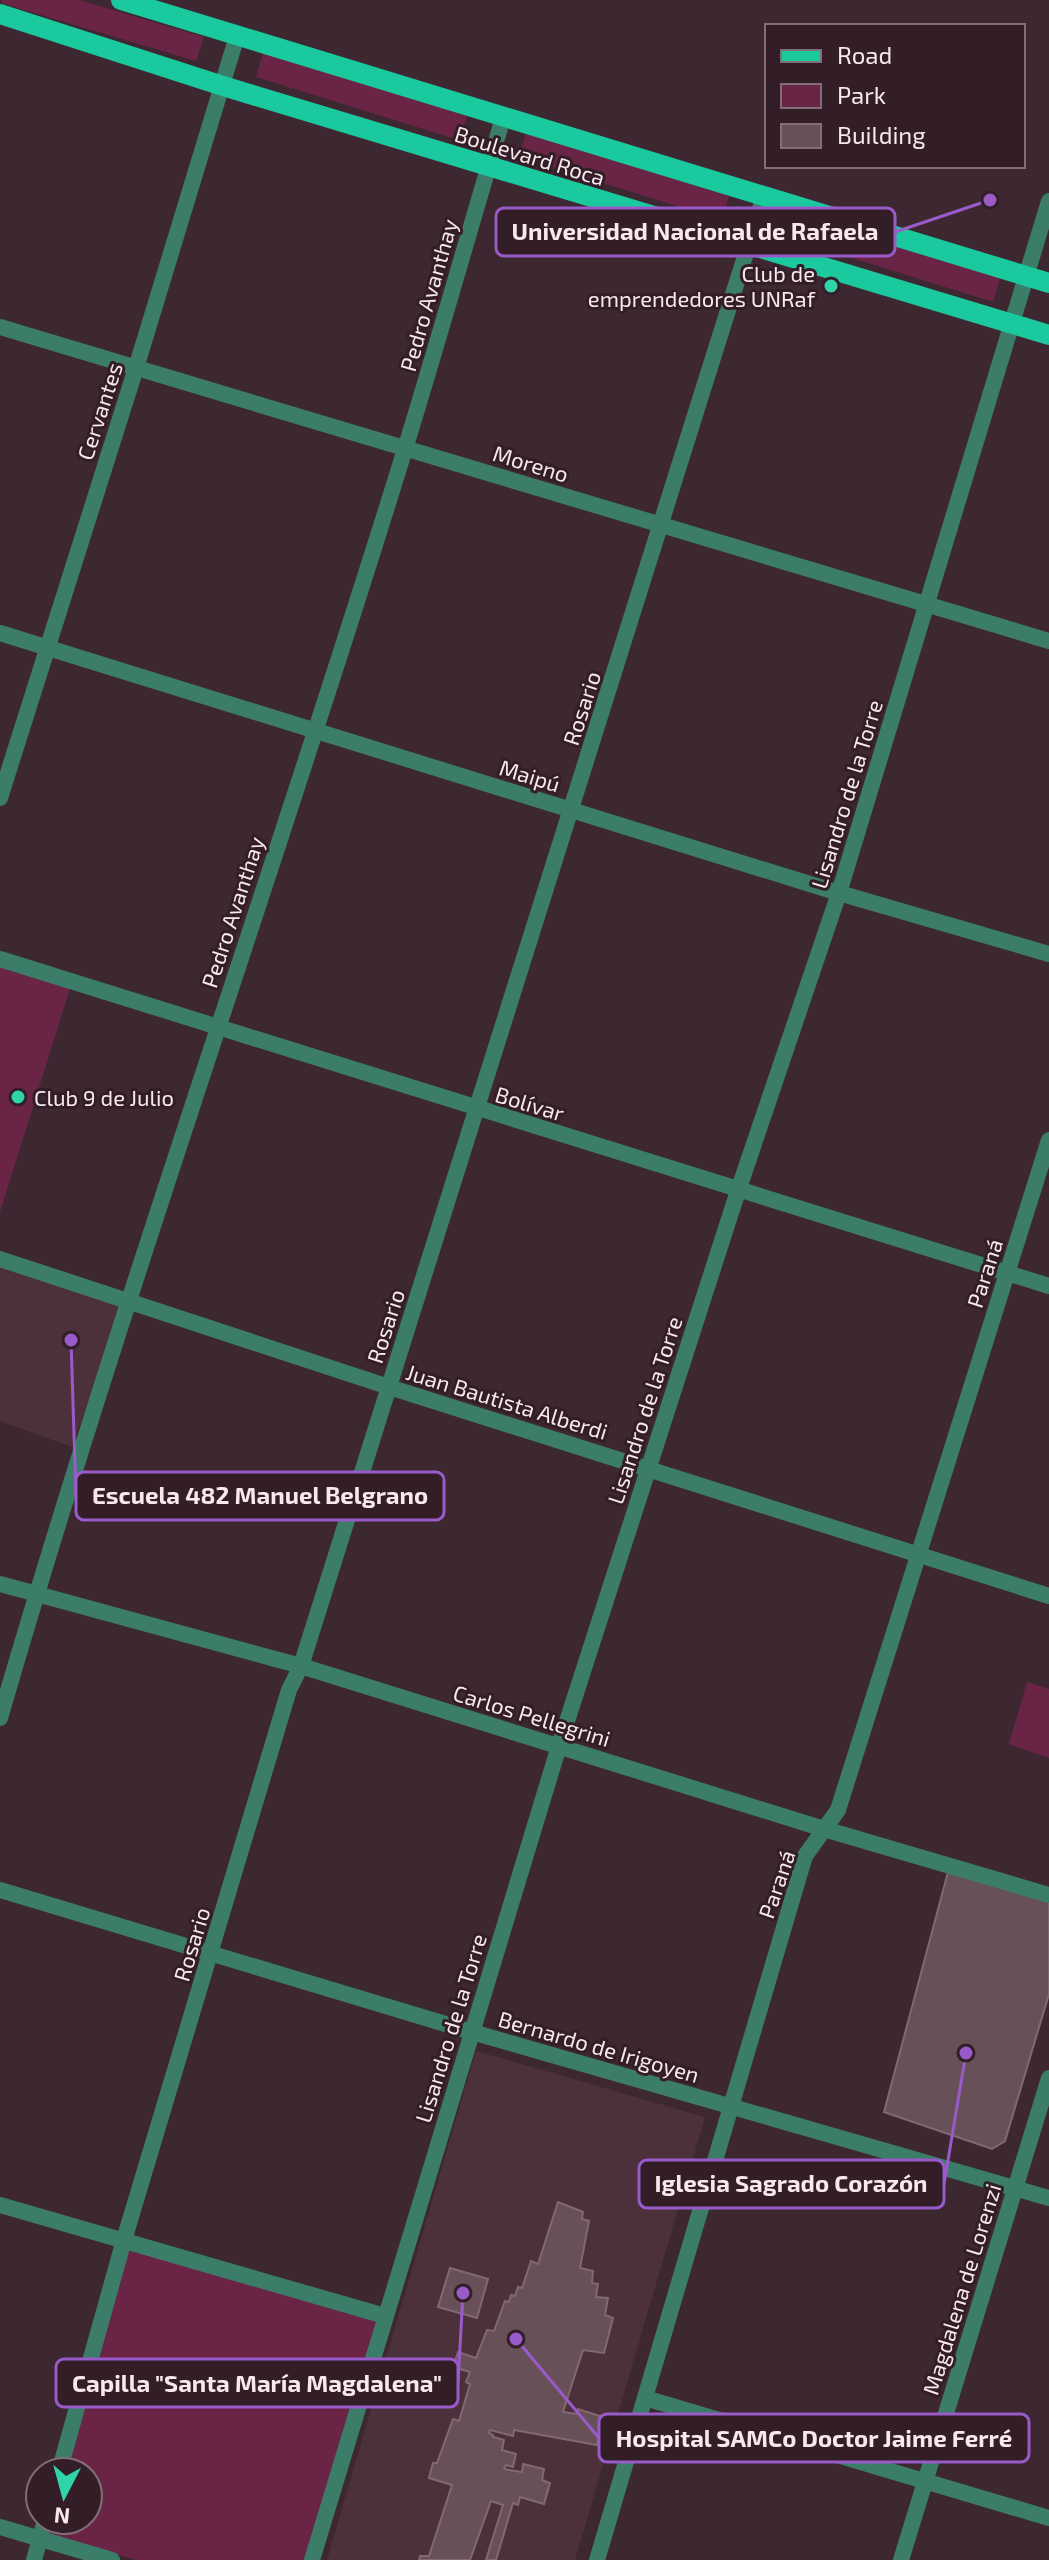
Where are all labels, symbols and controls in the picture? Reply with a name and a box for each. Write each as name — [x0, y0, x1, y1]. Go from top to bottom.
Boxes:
legend — [765, 24, 1025, 168]
text: Road — [837, 40, 892, 69]
text: Park — [837, 80, 886, 109]
street label: Boulevard Roca — [452, 120, 608, 190]
text: Building — [837, 120, 926, 149]
callout: Universidad Nacional de Rafaela — [496, 208, 895, 256]
street label: Pedro Avanthay — [394, 216, 462, 374]
text: Universidad Nacional de Rafaela — [512, 216, 878, 245]
place label: Club de emprendedores UNRaf — [588, 260, 816, 311]
marker: Club de emprendedores UNRaf — [822, 277, 840, 295]
street label: Cervantes — [71, 359, 127, 463]
street label: Moreno — [490, 439, 572, 487]
street label: Rosario — [557, 668, 605, 748]
street label: Lisandro de la Torre — [805, 697, 887, 891]
street label: Maipú — [496, 753, 564, 797]
street label: Pedro Avanthay — [195, 833, 269, 991]
street label: Bolívar — [492, 1080, 568, 1126]
place label: Club 9 de Julio — [34, 1084, 174, 1110]
marker: Club 9 de Julio — [9, 1088, 27, 1106]
street label: Paraná — [961, 1235, 1007, 1311]
street label: Rosario — [361, 1286, 409, 1366]
street label: Lisandro de la Torre — [601, 1313, 687, 1507]
street label: Juan Bautista Alberdi — [403, 1358, 611, 1444]
callout: Escuela 482 Manuel Belgrano — [76, 1472, 444, 1520]
text: Escuela 482 Manuel Belgrano — [92, 1480, 428, 1509]
street label: Carlos Pellegrini — [450, 1679, 614, 1751]
street label: Paraná — [752, 1846, 800, 1922]
street label: Rosario — [167, 1904, 215, 1984]
street label: Lisandro de la Torre — [409, 1931, 491, 2125]
street label: Bernardo de Irigoyen — [496, 2005, 702, 2087]
callout: Iglesia Sagrado Corazón — [639, 2160, 944, 2208]
text: Iglesia Sagrado Corazón — [654, 2168, 928, 2197]
street label: Magdalena de Lorenzi — [917, 2180, 1005, 2398]
callout: Capilla "Santa María Magdalena" — [56, 2359, 458, 2407]
text: Capilla "Santa María Magdalena" — [72, 2368, 442, 2397]
callout: Hospital SAMCo Doctor Jaime Ferré — [599, 2414, 1029, 2462]
text: Hospital SAMCo Doctor Jaime Ferré — [616, 2423, 1012, 2452]
north arrow — [24, 2456, 104, 2536]
text: N — [53, 2503, 71, 2531]

